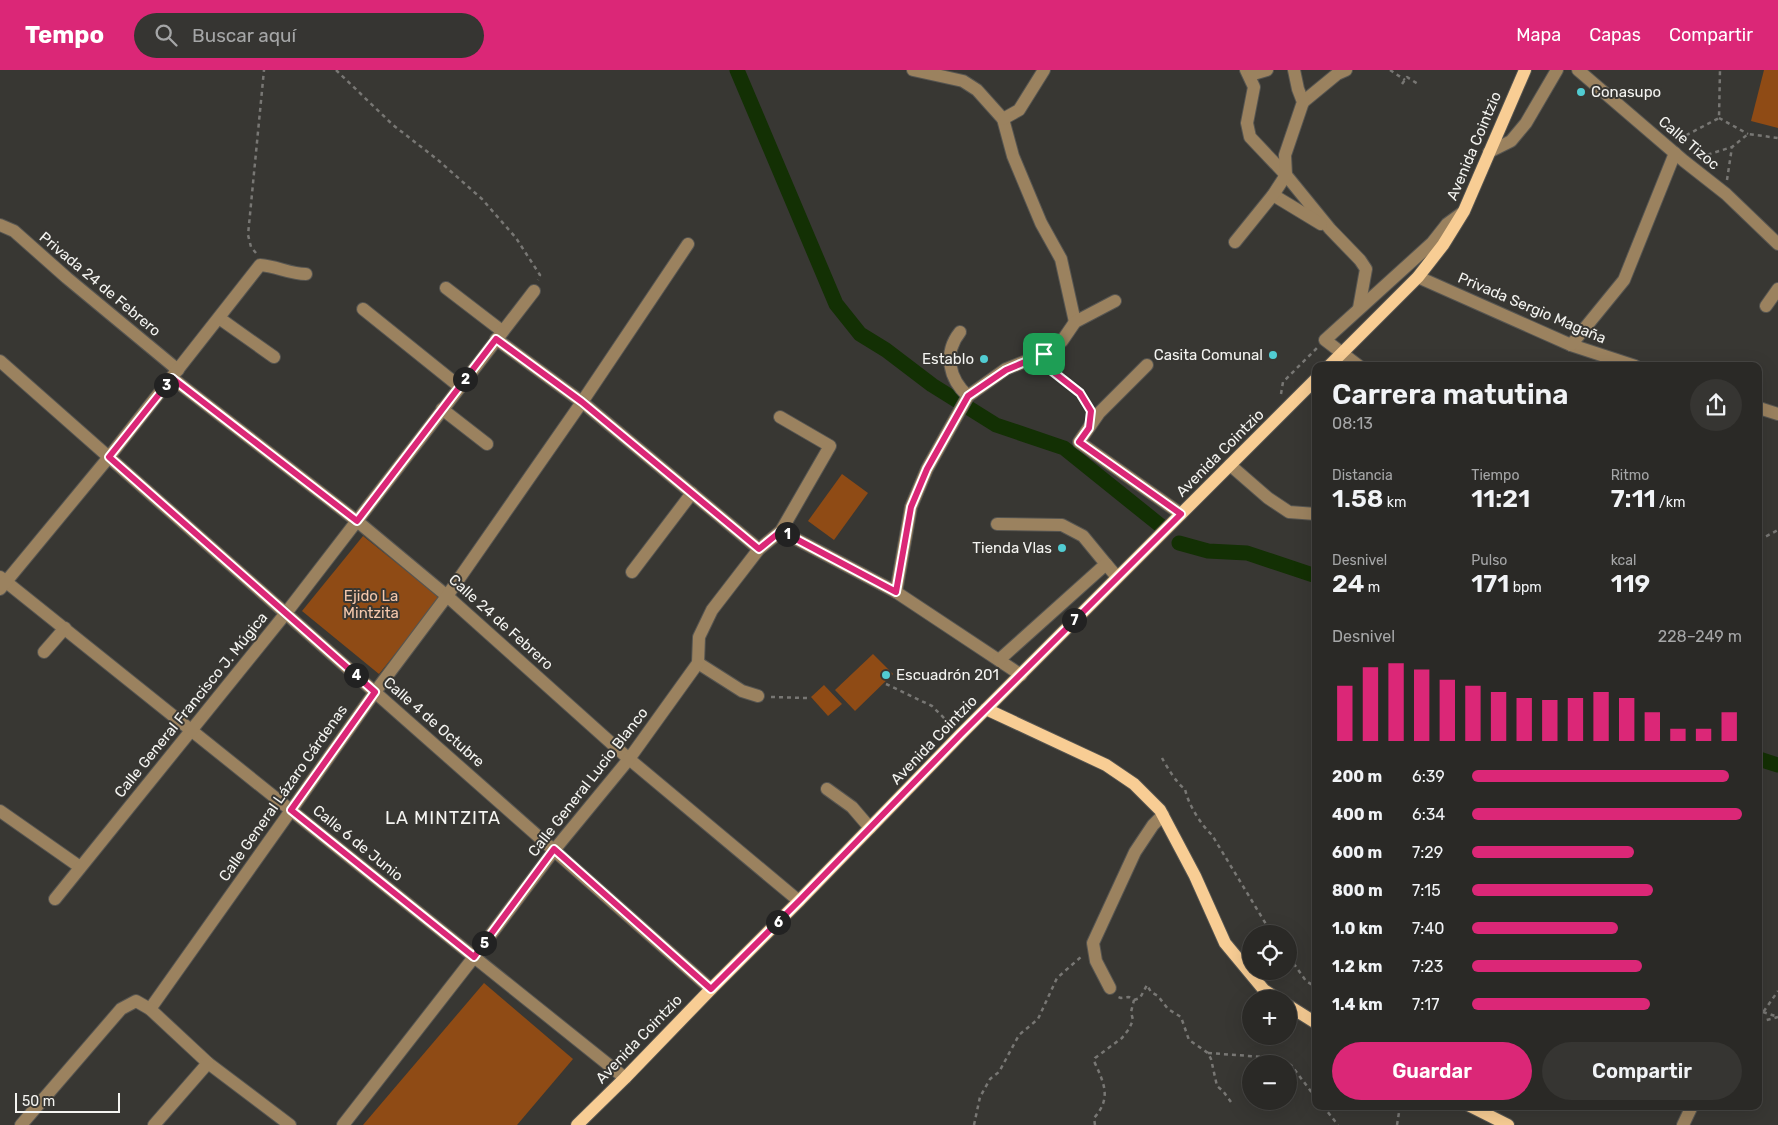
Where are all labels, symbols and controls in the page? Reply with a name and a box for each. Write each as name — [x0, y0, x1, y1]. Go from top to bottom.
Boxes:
search box — [134, 13, 484, 58]
text: Tempo — [25, 21, 104, 49]
icon: search — [152, 21, 180, 49]
text: Buscar aquí — [192, 24, 296, 47]
text: Mapa — [1516, 24, 1561, 46]
text: Capas — [1589, 24, 1641, 46]
text: Compartir — [1669, 24, 1753, 46]
place label: Conasupo — [1591, 83, 1661, 101]
marker: Conasupo — [1575, 86, 1587, 98]
street label: Avenida Cointzio — [1443, 89, 1505, 203]
street label: Calle Tizoc — [1655, 112, 1723, 174]
street label: Privada 24 de Febrero — [36, 228, 164, 340]
street label: Privada Sergio Magaña — [1455, 269, 1609, 347]
pin — [1023, 333, 1065, 375]
icon: arrive — [1030, 340, 1058, 368]
place label: Casita Comunal — [1154, 346, 1263, 364]
marker: Casita Comunal — [1267, 349, 1279, 361]
place label: Establo — [922, 350, 974, 368]
marker: Establo — [978, 353, 990, 365]
pin: 2 — [452, 366, 478, 392]
text: 2 — [461, 371, 470, 388]
pin: 3 — [154, 372, 178, 398]
text: 3 — [162, 377, 171, 394]
text: Carrera matutina — [1332, 378, 1569, 411]
button: share — [1690, 379, 1742, 431]
street label: Avenida Cointzio — [1172, 405, 1268, 501]
text: 08:13 — [1332, 414, 1373, 433]
text: Distancia — [1332, 467, 1393, 484]
text: Tiempo — [1471, 467, 1519, 484]
text: Ritmo — [1611, 467, 1649, 484]
text: 1.58 — [1332, 484, 1383, 513]
text: 11:21 — [1471, 484, 1530, 513]
text: 7:11 — [1611, 484, 1656, 513]
text: km — [1383, 494, 1406, 511]
text: /km — [1656, 494, 1686, 511]
pin: 1 — [774, 522, 800, 546]
text: 1 — [784, 526, 791, 543]
place label: Tienda Vlas — [972, 539, 1052, 557]
marker: Tienda Vlas — [1056, 542, 1068, 554]
text: Desnivel — [1332, 552, 1387, 569]
text: Pulso — [1471, 552, 1507, 569]
text: kcal — [1611, 552, 1636, 569]
text: 24 — [1332, 569, 1364, 598]
text: 171 — [1471, 569, 1509, 598]
text: 119 — [1611, 569, 1650, 598]
street label: Calle 24 de Febrero — [445, 570, 557, 674]
text: m — [1364, 579, 1380, 596]
text: bpm — [1509, 579, 1542, 596]
park label: Ejido La Mintzita — [343, 587, 399, 622]
pin: 7 — [1062, 608, 1086, 632]
street label: Calle General Francisco J. Múgica — [111, 609, 271, 801]
text: 7 — [1070, 612, 1079, 629]
text: Desnivel — [1332, 627, 1395, 646]
text: 228–249 m — [1658, 627, 1742, 646]
pin: 4 — [344, 662, 368, 688]
place label: Escuadrón 201 — [896, 666, 999, 684]
text: 4 — [352, 667, 361, 684]
marker: Escuadrón 201 — [880, 669, 892, 681]
street label: Calle 4 de Octubre — [380, 673, 488, 771]
street label: Avenida Cointzio — [887, 692, 981, 788]
street label: Calle General Lázaro Cárdenas — [215, 701, 351, 885]
street label: Calle General Lucio Blanco — [524, 704, 652, 860]
text: 200 m — [1332, 767, 1382, 786]
text: 6:39 — [1412, 767, 1445, 786]
street label: Calle 6 de Junio — [309, 801, 407, 885]
text: 400 m — [1332, 805, 1383, 824]
text: 6:34 — [1412, 805, 1445, 824]
district label: LA MINTZITA — [385, 807, 501, 829]
text: 600 m — [1332, 843, 1382, 862]
text: 7:29 — [1412, 843, 1443, 862]
text: 800 m — [1332, 881, 1383, 900]
text: 7:15 — [1412, 881, 1441, 900]
pin: 6 — [766, 910, 790, 934]
text: 6 — [774, 914, 783, 931]
text: 1.0 km — [1332, 919, 1383, 938]
text: 7:40 — [1412, 919, 1444, 938]
map controls — [1242, 925, 1297, 1110]
button: locate — [1242, 925, 1297, 980]
pin: 5 — [472, 930, 496, 956]
text: 5 — [480, 935, 489, 952]
text: 1.2 km — [1332, 957, 1382, 976]
text: 7:23 — [1412, 957, 1443, 976]
button: + — [1242, 990, 1297, 1045]
street label: Avenida Cointzio — [592, 991, 686, 1087]
text: 1.4 km — [1332, 995, 1383, 1014]
text: 7:17 — [1412, 995, 1439, 1014]
button: Guardar — [1332, 1042, 1532, 1100]
button: Compartir — [1542, 1042, 1742, 1100]
button: − — [1242, 1055, 1297, 1110]
scale bar — [15, 1090, 120, 1113]
text: 50 m — [22, 1093, 55, 1110]

